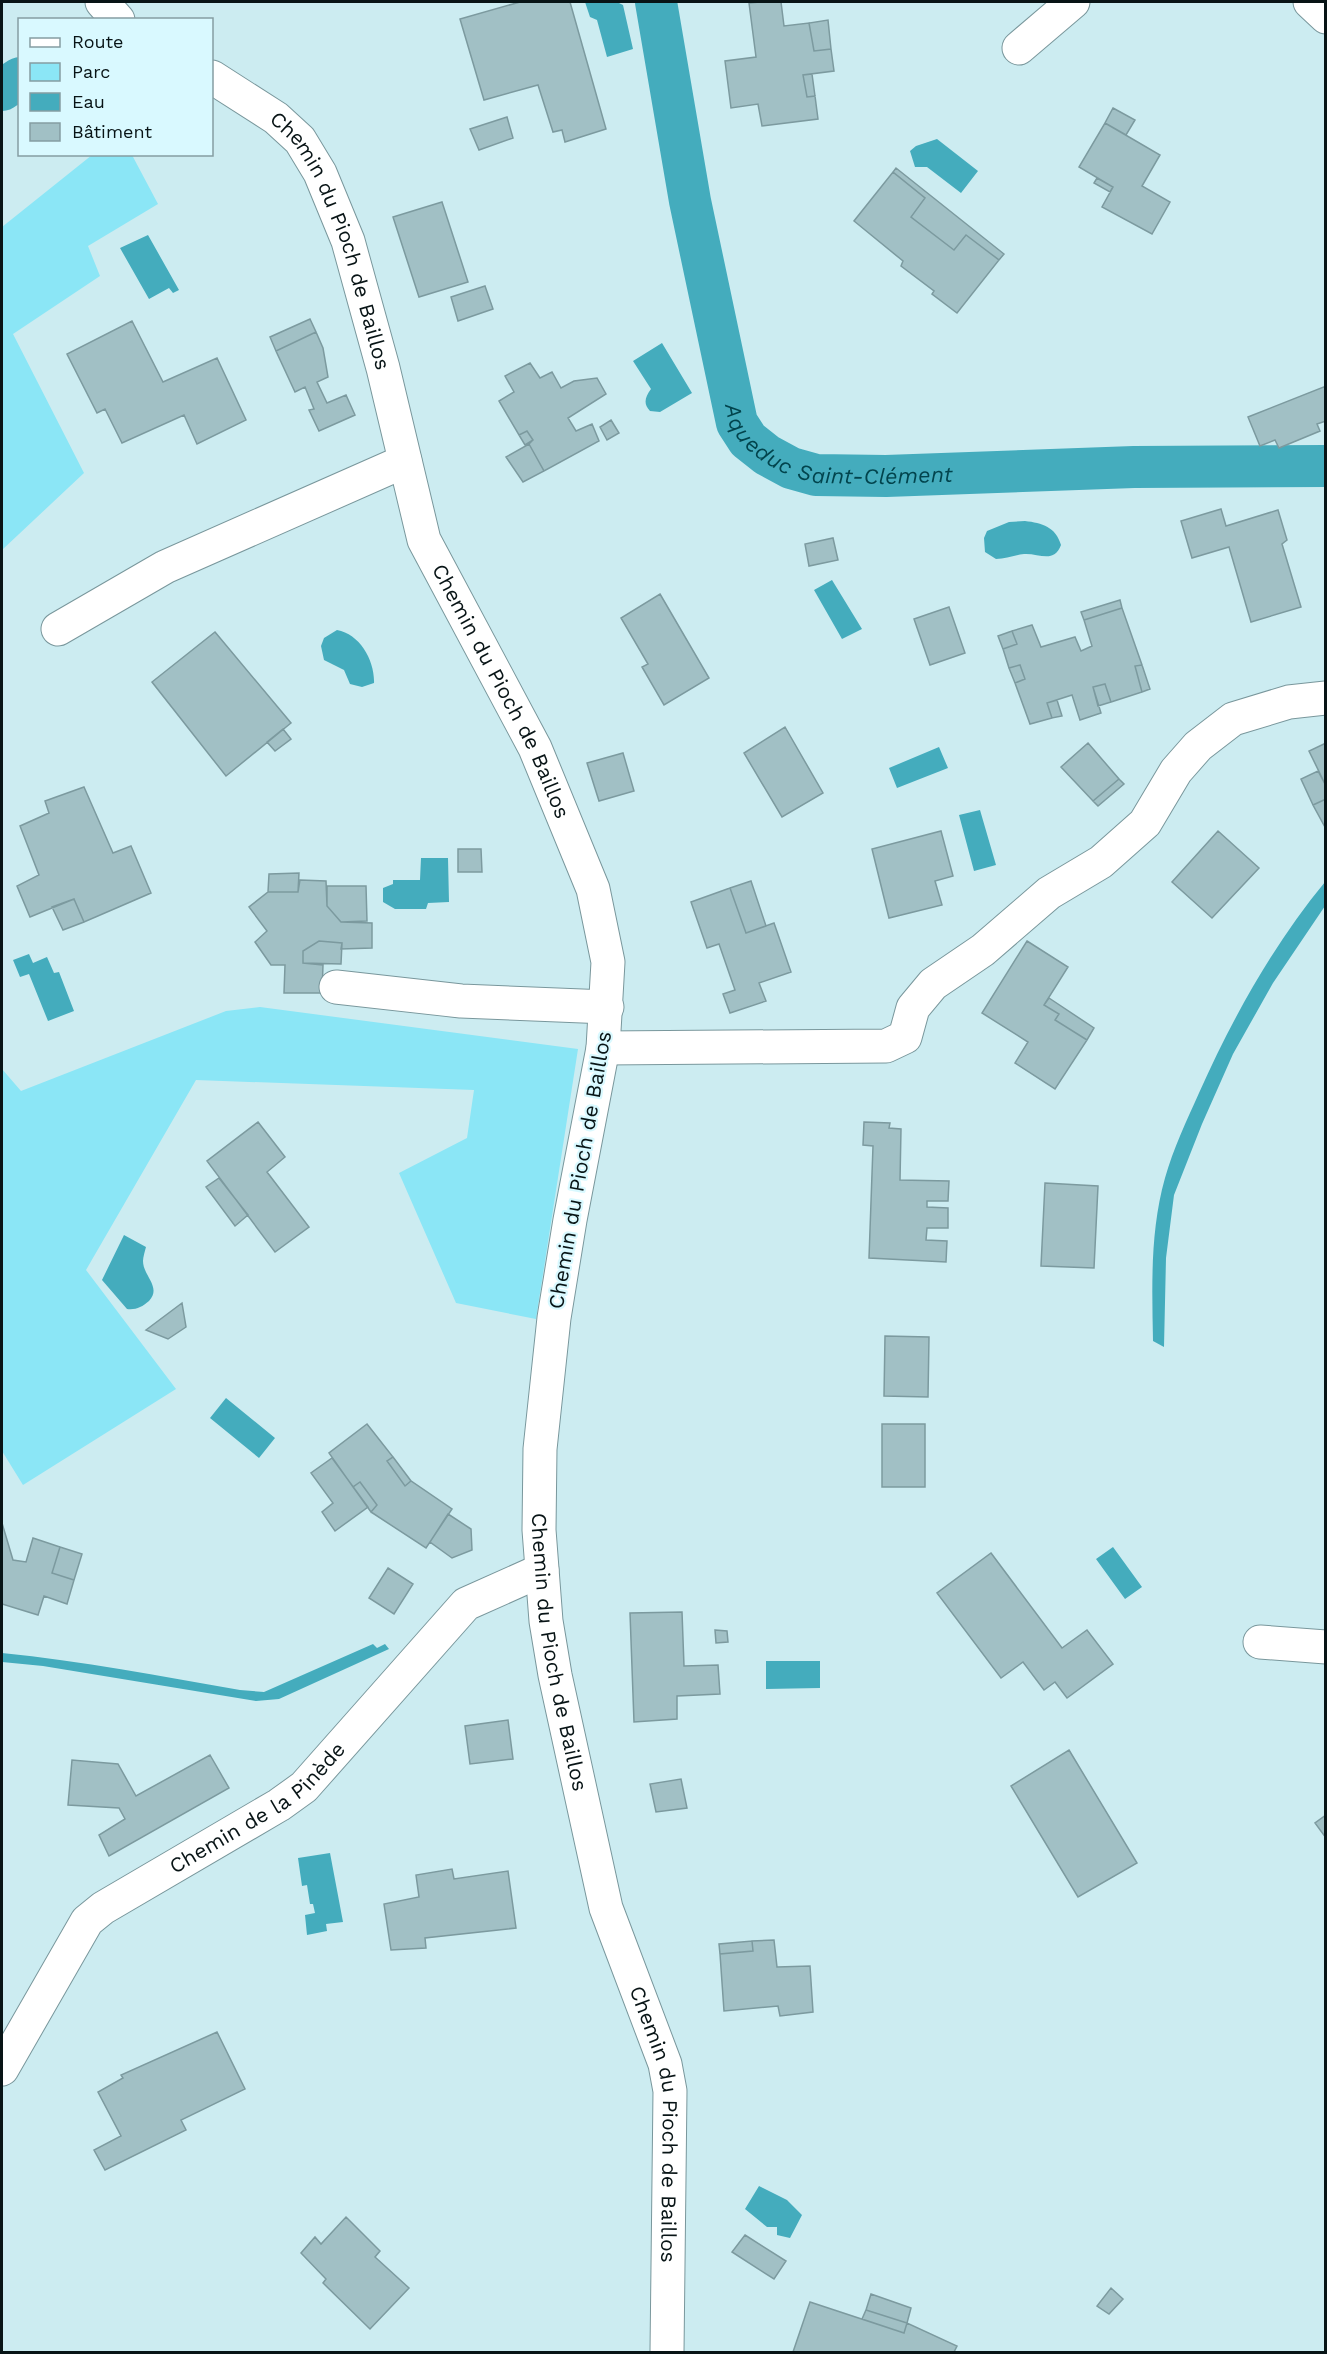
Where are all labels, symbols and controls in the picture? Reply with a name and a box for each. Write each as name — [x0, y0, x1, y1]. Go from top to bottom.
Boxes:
legend — [18, 18, 213, 156]
text: Route — [72, 31, 124, 52]
text: Parc — [72, 61, 110, 82]
text: Eau — [72, 91, 105, 112]
street label: Chemin du Pioch de Baillos — [265, 106, 396, 373]
text: Bâtiment — [72, 121, 152, 142]
water label: Aqueduc Saint-Clément — [720, 400, 954, 489]
street label: Chemin du Pioch de Baillos — [427, 559, 576, 822]
street label: Chemin du Pioch de Baillos — [543, 1029, 616, 1311]
street label: Chemin du Pioch de Baillos — [527, 1513, 593, 1793]
street label: Chemin de la Pinède — [165, 1737, 350, 1879]
street label: Chemin du Pioch de Baillos — [625, 1982, 683, 2263]

